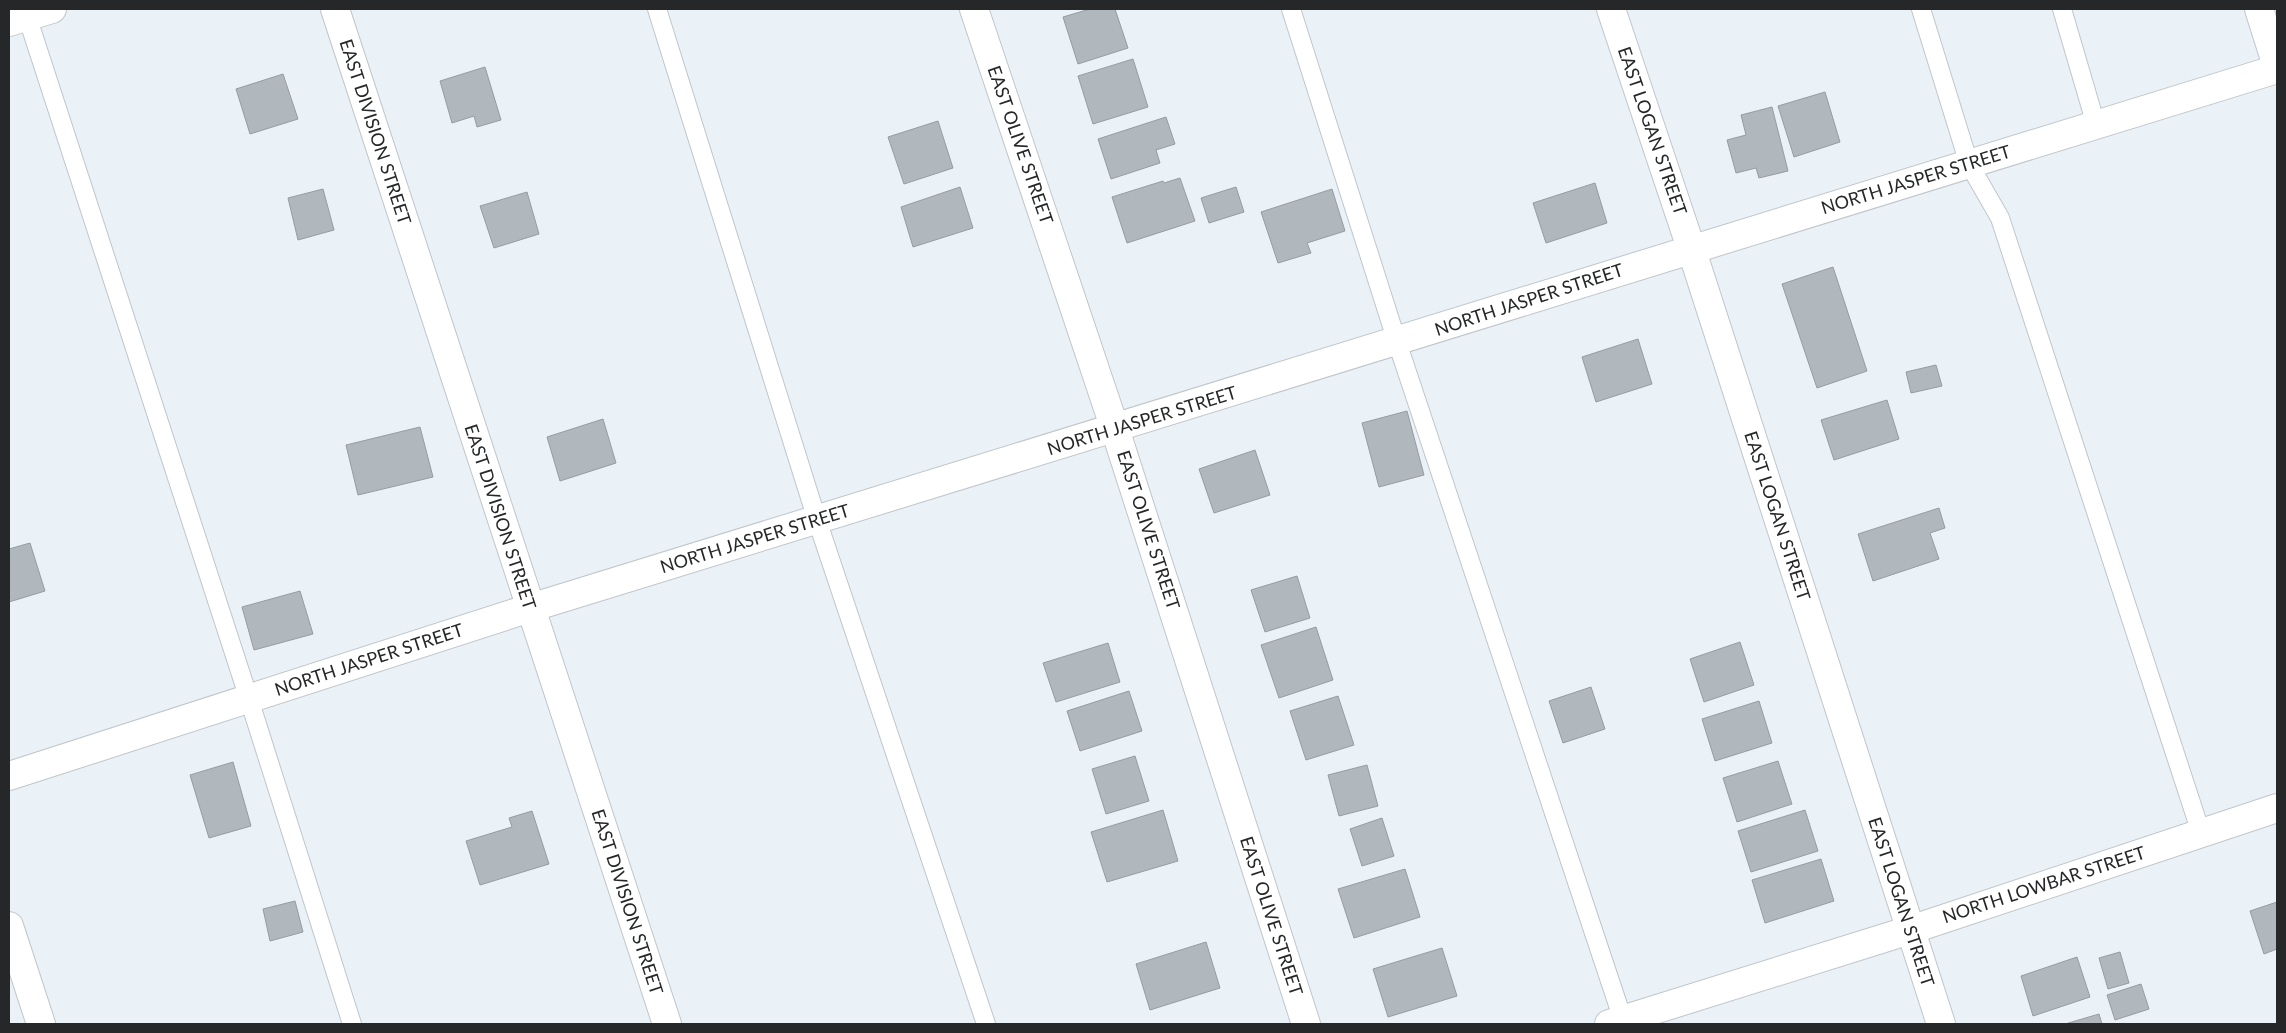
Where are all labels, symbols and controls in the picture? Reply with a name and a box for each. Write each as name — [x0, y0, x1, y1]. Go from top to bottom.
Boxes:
street label: EAST DIVISION STREET — [336, 36, 416, 228]
street label: EAST LOGAN STREET — [1614, 44, 1692, 218]
street label: EAST OLIVE STREET — [984, 63, 1058, 227]
street label: NORTH JASPER STREET — [1818, 140, 2013, 218]
street label: NORTH JASPER STREET — [1432, 258, 1626, 340]
street label: NORTH JASPER STREET — [1044, 381, 1239, 459]
street label: EAST DIVISION STREET — [461, 421, 541, 613]
street label: EAST LOGAN STREET — [1740, 428, 1816, 603]
street label: EAST OLIVE STREET — [1113, 447, 1185, 612]
street label: NORTH JASPER STREET — [657, 499, 852, 577]
street label: NORTH JASPER STREET — [272, 618, 466, 700]
street label: EAST DIVISION STREET — [588, 806, 668, 998]
street label: EAST LOGAN STREET — [1864, 814, 1940, 989]
street label: EAST OLIVE STREET — [1236, 833, 1308, 998]
street label: NORTH LOWBAR STREET — [1939, 841, 2148, 927]

